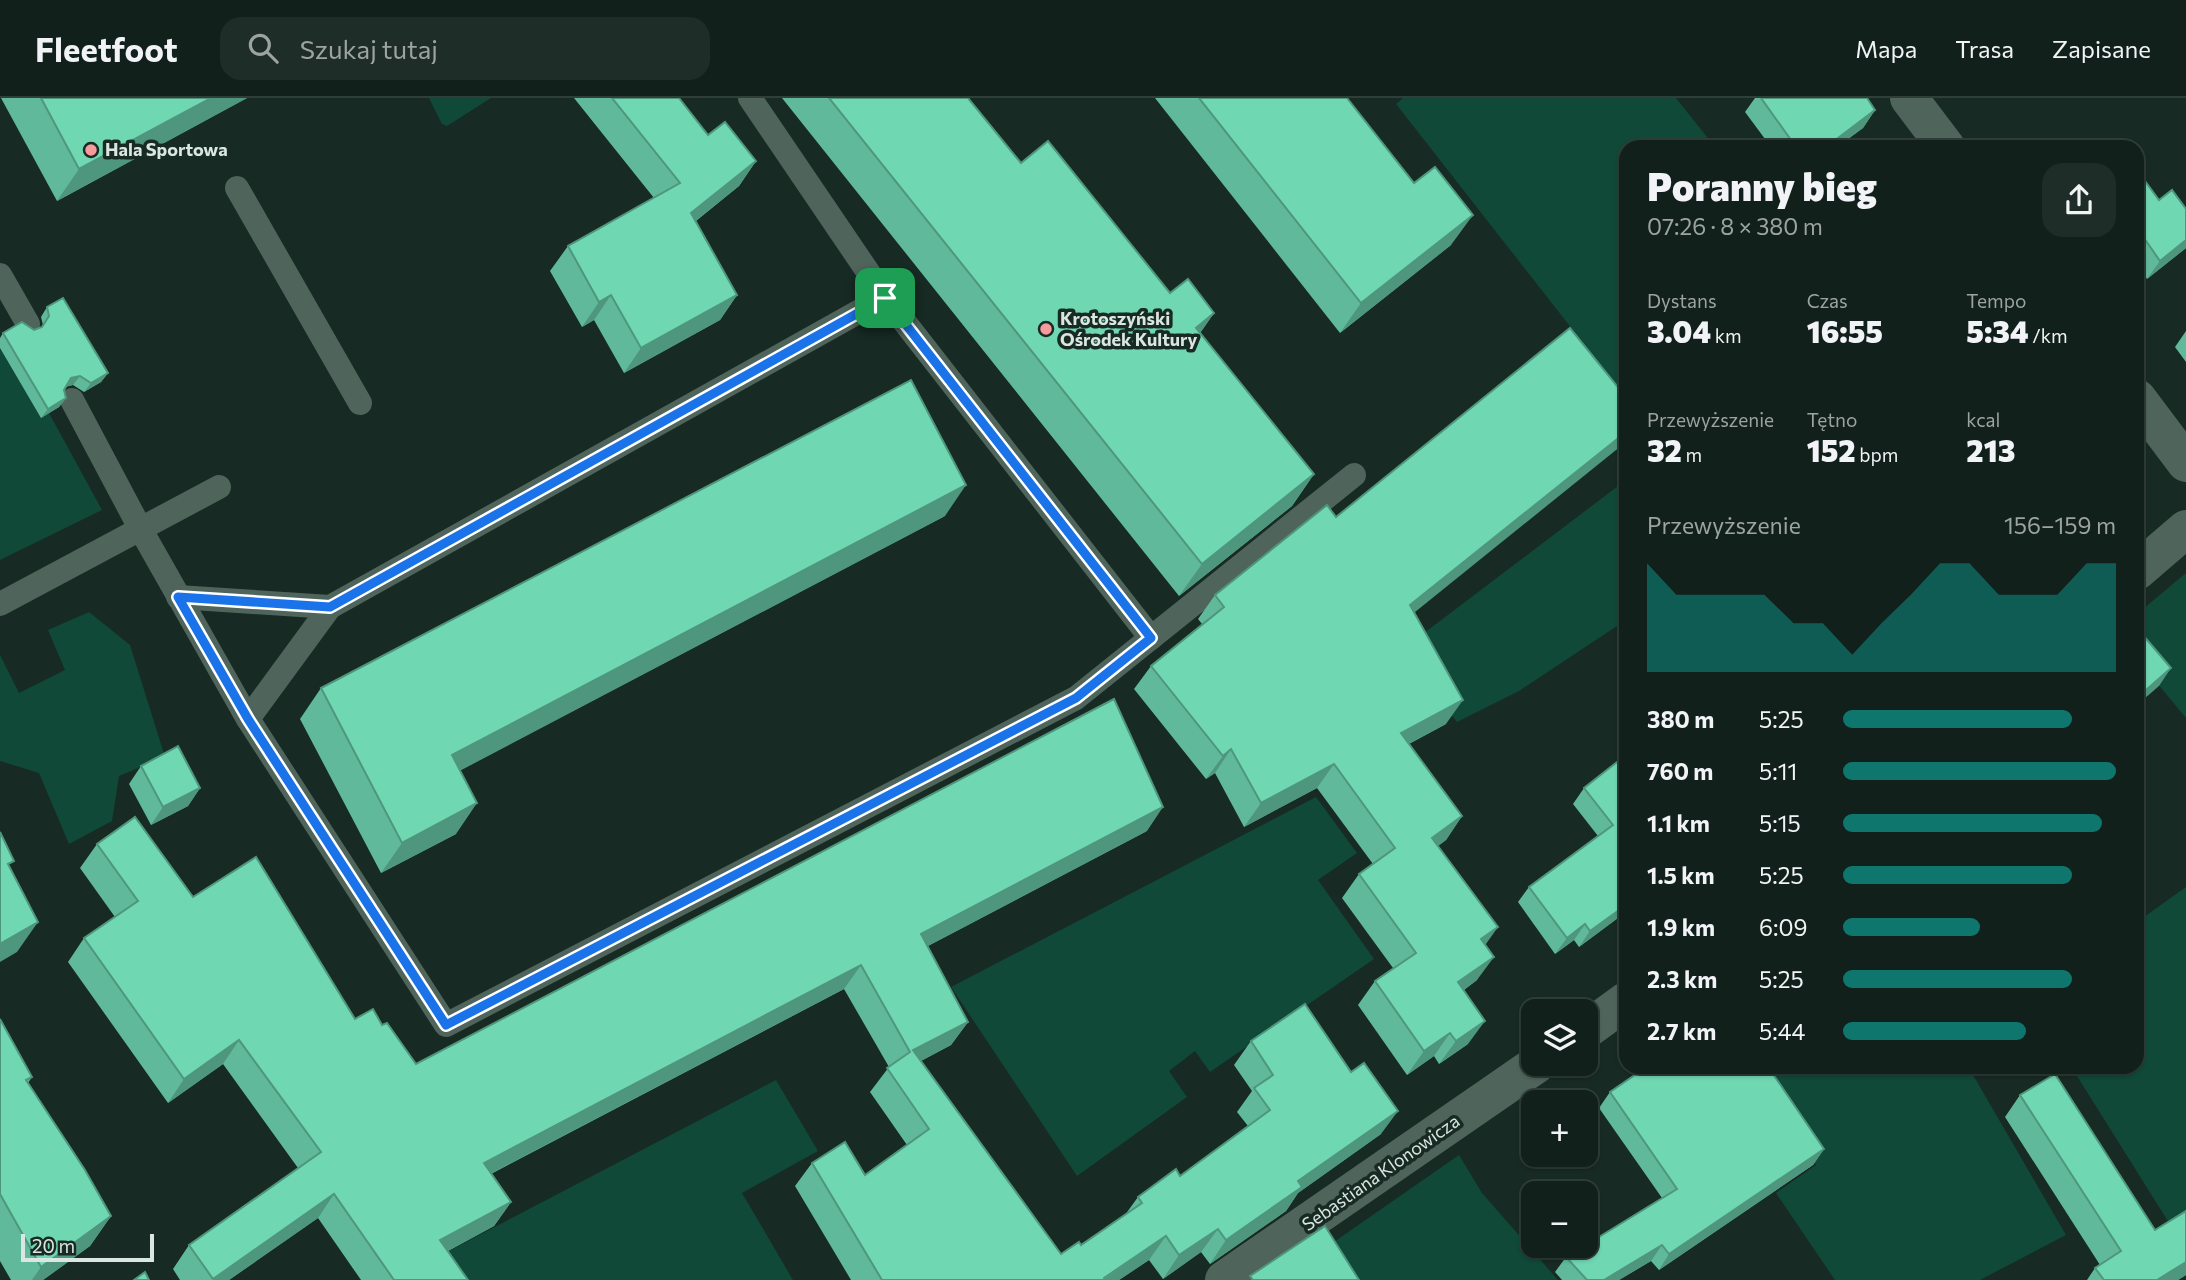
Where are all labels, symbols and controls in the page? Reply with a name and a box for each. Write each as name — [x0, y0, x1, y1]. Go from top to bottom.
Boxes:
search box — [220, 17, 710, 80]
text: Fleetfoot — [35, 28, 178, 69]
icon: search — [244, 29, 282, 67]
text: Szukaj tutaj — [300, 33, 438, 64]
text: Mapa — [1855, 34, 1917, 63]
text: Trasa — [1955, 34, 2014, 63]
text: Zapisane — [2052, 34, 2151, 63]
place label: Hala Sportowa — [105, 138, 228, 160]
marker: Hala Sportowa — [83, 142, 99, 158]
text: Poranny bieg — [1647, 162, 1877, 209]
button: share — [2042, 163, 2116, 237]
text: 07:26 · 8 × 380 m — [1647, 212, 1823, 240]
pin — [855, 268, 915, 328]
icon: arrive — [866, 279, 904, 317]
text: Dystans — [1647, 289, 1717, 312]
text: Czas — [1807, 289, 1848, 312]
text: Tempo — [1966, 289, 2026, 312]
place label: Krotoszyński Ośrodek Kultury — [1060, 307, 1198, 350]
text: 3.04 — [1647, 312, 1711, 349]
text: 16:55 — [1807, 312, 1883, 349]
text: 5:34 — [1966, 312, 2029, 349]
marker: Krotoszyński Ośrodek Kultury — [1038, 321, 1054, 337]
text: km — [1711, 324, 1742, 347]
text: /km — [2029, 324, 2068, 347]
text: Przewyższenie — [1647, 408, 1774, 431]
text: Tętno — [1807, 408, 1857, 431]
text: kcal — [1966, 408, 2000, 431]
text: 32 — [1647, 431, 1682, 468]
text: 152 — [1807, 431, 1856, 468]
text: 213 — [1966, 431, 2015, 468]
text: m — [1682, 443, 1702, 466]
text: bpm — [1856, 443, 1898, 466]
text: Przewyższenie — [1647, 511, 1801, 539]
text: 156–159 m — [2004, 511, 2116, 539]
text: 380 m — [1647, 705, 1714, 733]
text: 5:25 — [1759, 705, 1804, 733]
text: 760 m — [1647, 757, 1713, 785]
text: 5:11 — [1759, 757, 1797, 785]
text: 1.1 km — [1647, 809, 1710, 837]
text: 5:15 — [1759, 809, 1801, 837]
text: 1.5 km — [1647, 861, 1715, 889]
text: 5:25 — [1759, 861, 1804, 889]
text: 1.9 km — [1647, 913, 1715, 941]
text: 6:09 — [1759, 913, 1807, 941]
text: 2.3 km — [1647, 965, 1717, 993]
text: 5:25 — [1759, 965, 1804, 993]
map controls — [1521, 999, 1598, 1258]
button: layers — [1521, 999, 1598, 1076]
text: 2.7 km — [1647, 1017, 1716, 1045]
text: 5:44 — [1759, 1017, 1805, 1045]
button: + — [1521, 1090, 1598, 1167]
street label: Sebastiana Klonowicza — [1297, 1109, 1463, 1235]
button: − — [1521, 1181, 1598, 1258]
scale bar — [21, 1231, 154, 1263]
text: 20 m — [32, 1234, 75, 1257]

